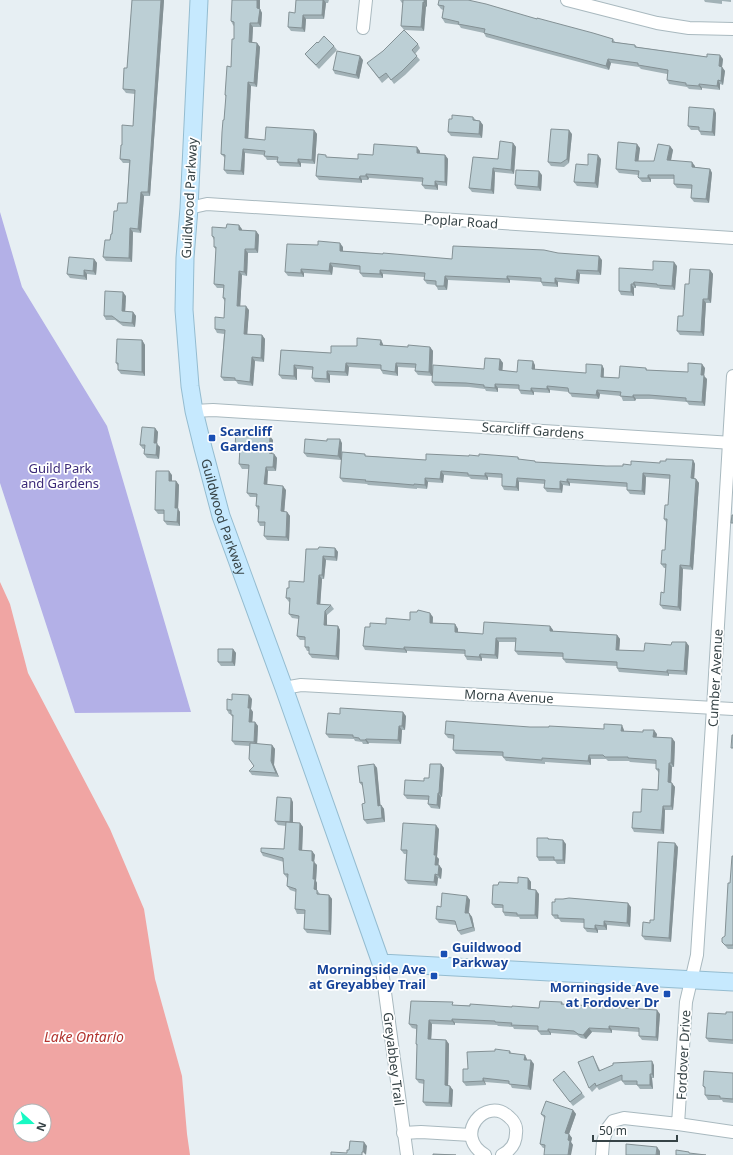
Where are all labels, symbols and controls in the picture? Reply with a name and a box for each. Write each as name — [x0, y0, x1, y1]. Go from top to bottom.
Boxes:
street label: Guildwood Parkway — [177, 137, 201, 259]
street label: Poplar Road — [423, 209, 499, 233]
street label: Scarcliff Gardens — [481, 417, 585, 443]
place label: Scarcliff Gardens — [220, 422, 274, 455]
marker: Scarcliff Gardens — [207, 433, 217, 443]
street label: Guildwood Parkway — [197, 457, 251, 578]
park label: Guild Park and Gardens — [21, 459, 99, 492]
street label: Cumber Avenue — [703, 629, 727, 727]
street label: Morna Avenue — [464, 685, 554, 707]
place label: Guildwood Parkway — [452, 938, 521, 971]
marker: Guildwood Parkway — [439, 949, 449, 959]
place label: Morningside Ave at Greyabbey Trail — [309, 960, 426, 993]
marker: Morningside Ave at Greyabbey Trail — [429, 971, 439, 981]
place label: Morningside Ave at Fordover Dr — [550, 978, 659, 1011]
marker: Morningside Ave at Fordover Dr — [662, 989, 672, 999]
street label: Fordover Drive — [672, 1010, 694, 1100]
street label: Greyabbey Trail — [379, 1011, 409, 1107]
water label: Lake Ontario — [44, 1027, 124, 1046]
north arrow — [12, 1103, 52, 1143]
scale bar — [593, 1117, 677, 1143]
text: N — [33, 1120, 50, 1134]
text: 50 m — [599, 1122, 627, 1139]

